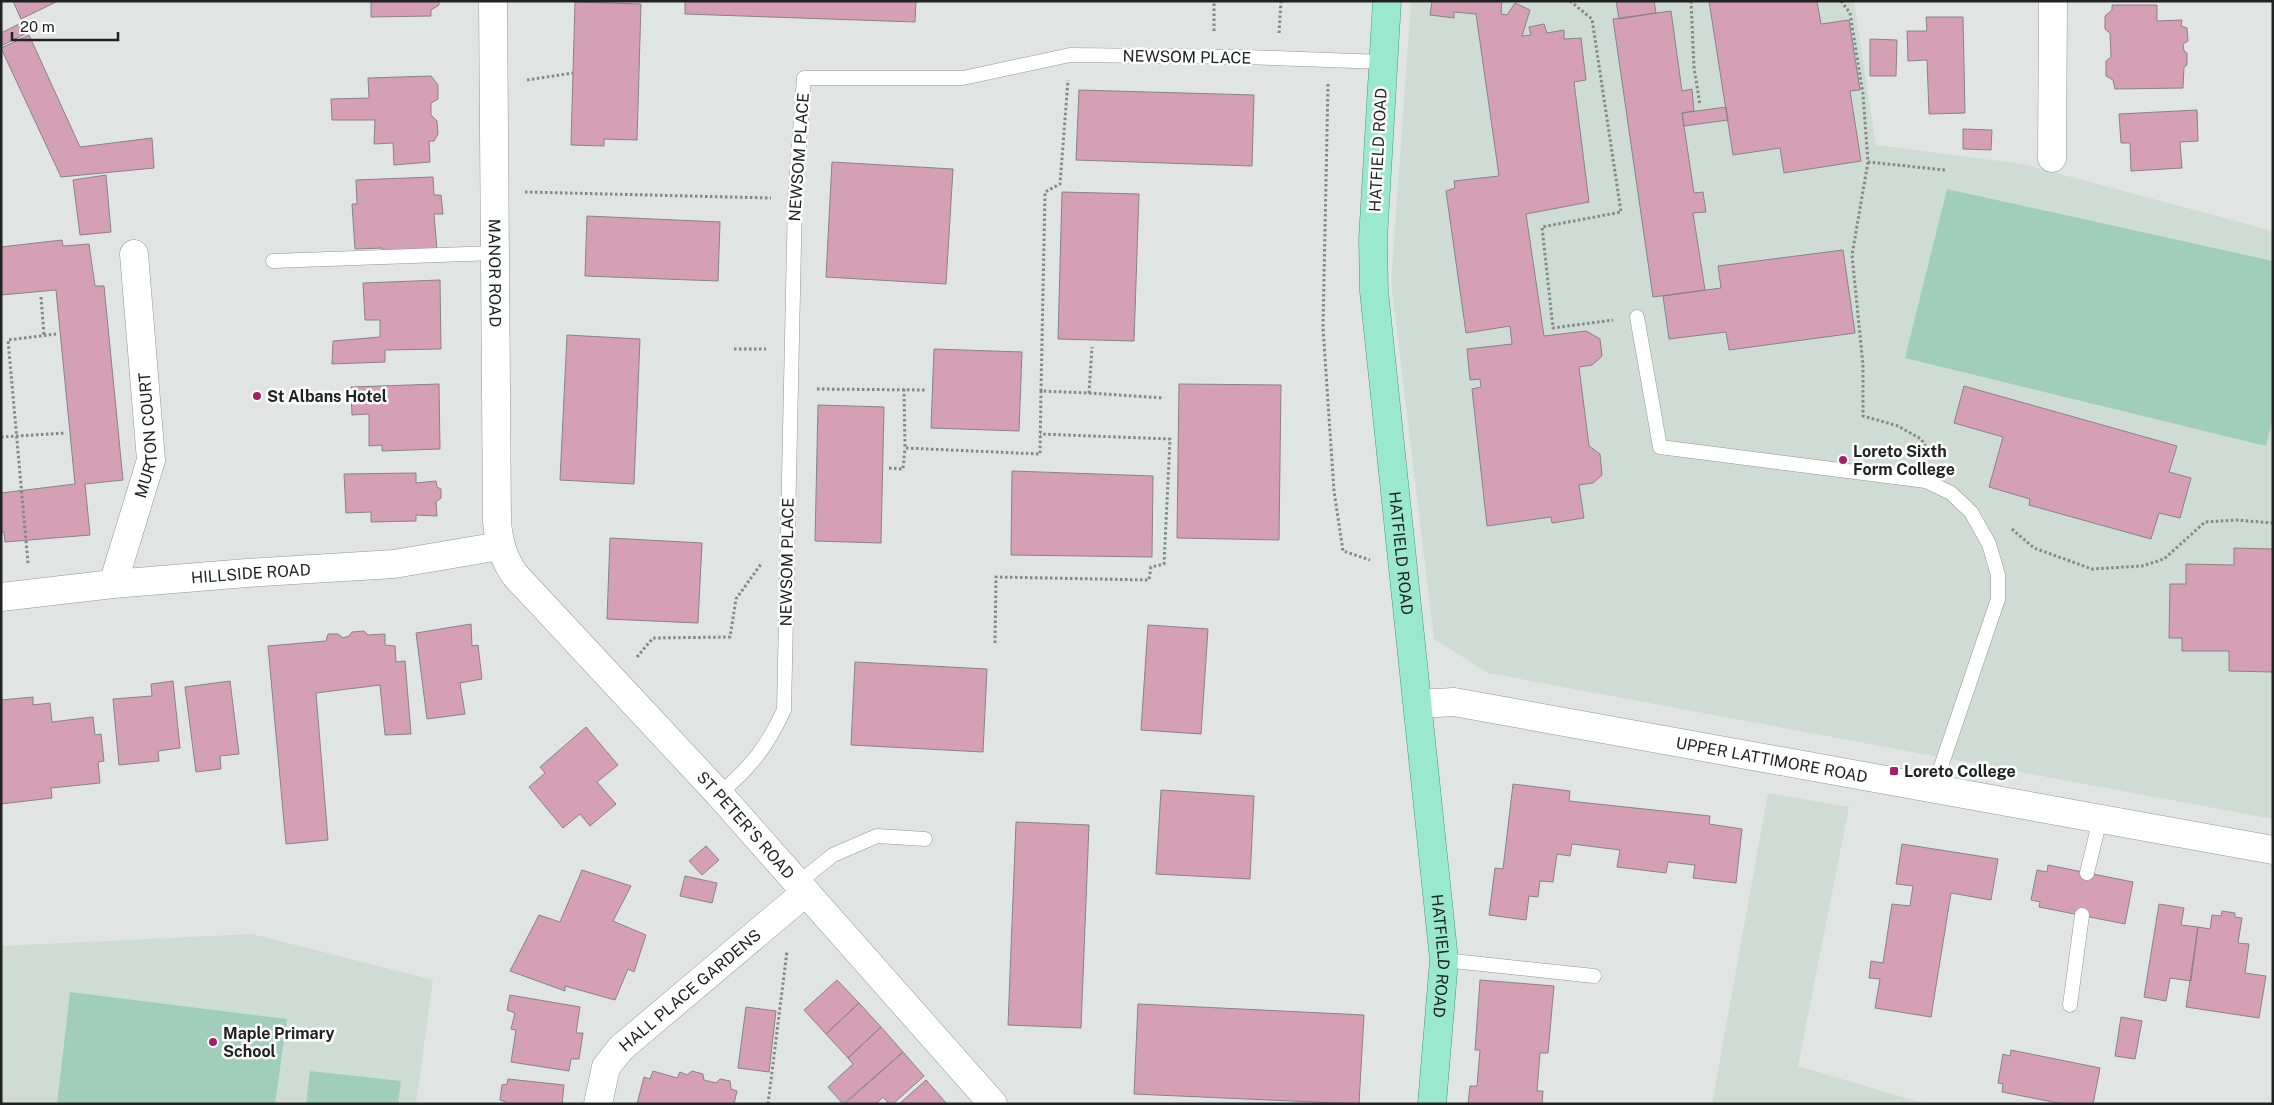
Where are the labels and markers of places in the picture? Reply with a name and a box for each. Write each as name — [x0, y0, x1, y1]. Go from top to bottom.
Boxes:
place label: St Albans Hotel — [267, 387, 387, 406]
marker: St Albans Hotel — [251, 390, 263, 402]
place label: Loreto Sixth Form College — [1853, 442, 1955, 479]
marker: Loreto Sixth Form College — [1837, 454, 1849, 466]
place label: Loreto College — [1904, 762, 2016, 781]
marker: Loreto College — [1888, 765, 1900, 777]
place label: Maple Primary School — [223, 1024, 334, 1061]
marker: Maple Primary School — [207, 1036, 219, 1048]

